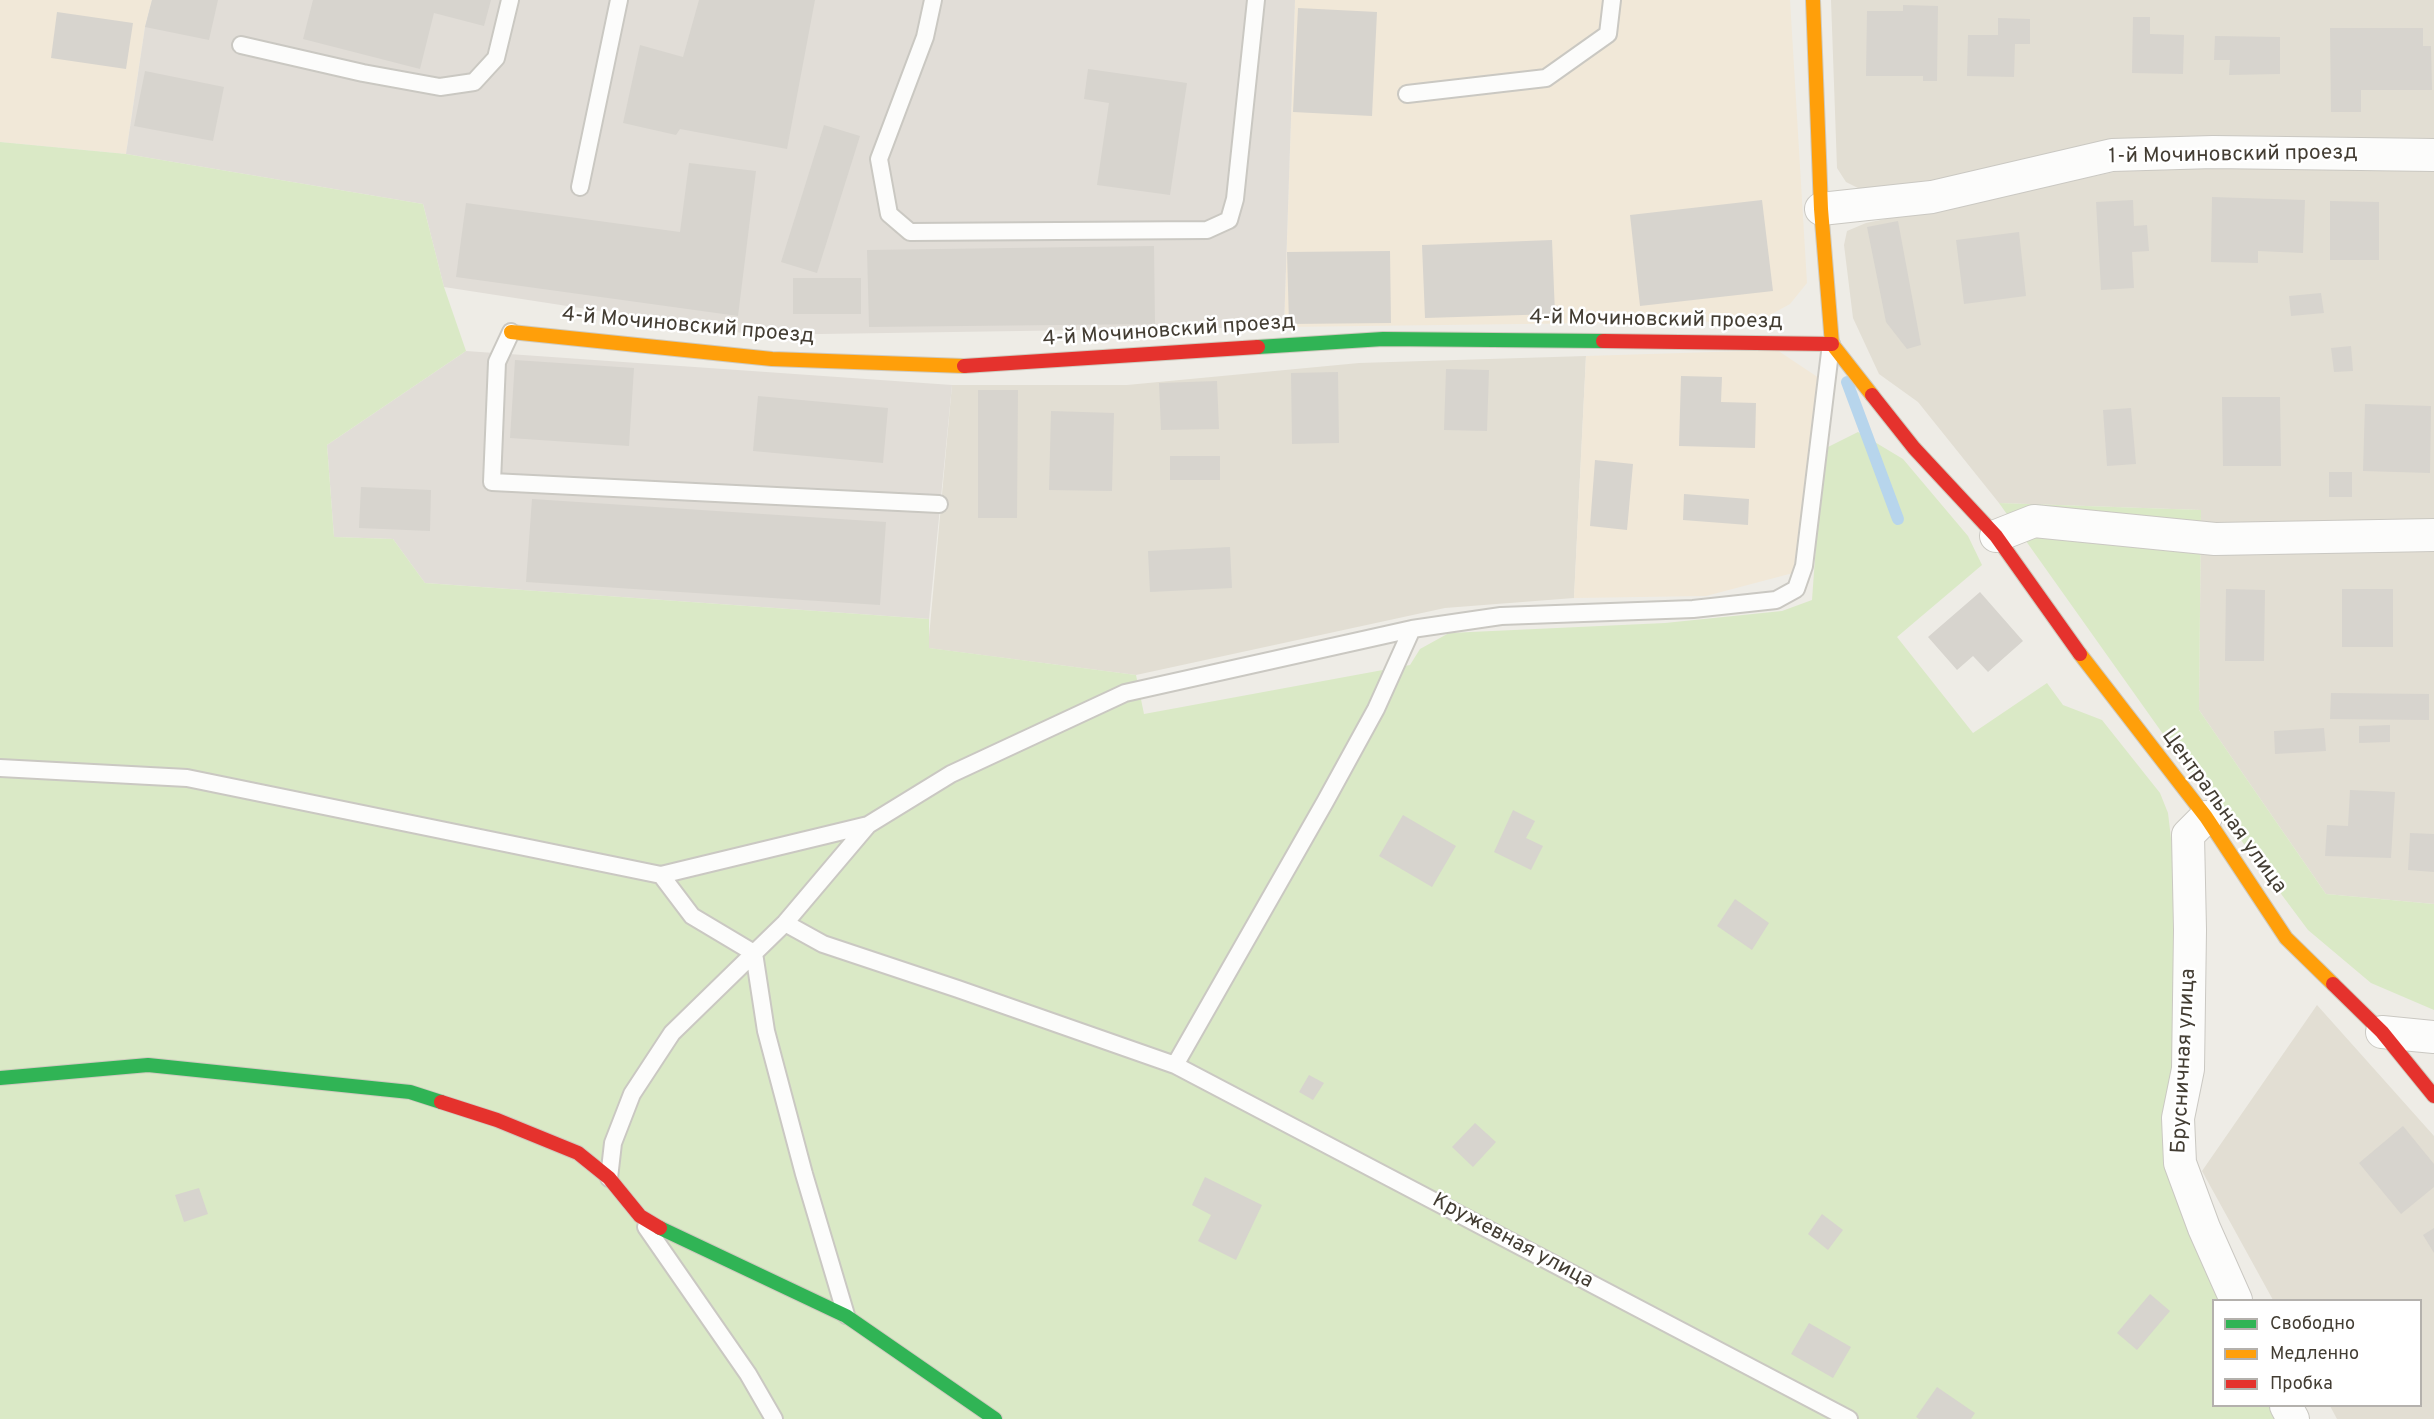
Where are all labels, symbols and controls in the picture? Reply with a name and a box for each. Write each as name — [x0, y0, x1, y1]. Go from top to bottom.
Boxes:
street label: 1-й Мочиновский проезд — [2108, 141, 2358, 171]
street label: 4-й Мочиновский проезд — [561, 303, 815, 351]
street label: 4-й Мочиновский проезд — [1529, 306, 1783, 336]
street label: 4-й Мочиновский проезд — [1042, 311, 1296, 353]
street label: Центральная улица — [2155, 725, 2291, 899]
street label: Брусничная улица — [2168, 968, 2202, 1154]
street label: Кружевная улица — [1427, 1189, 1597, 1295]
legend — [2212, 1299, 2422, 1407]
text: Свободно — [2270, 1313, 2355, 1336]
text: Медленно — [2270, 1343, 2359, 1366]
text: Пробка — [2270, 1373, 2333, 1396]

